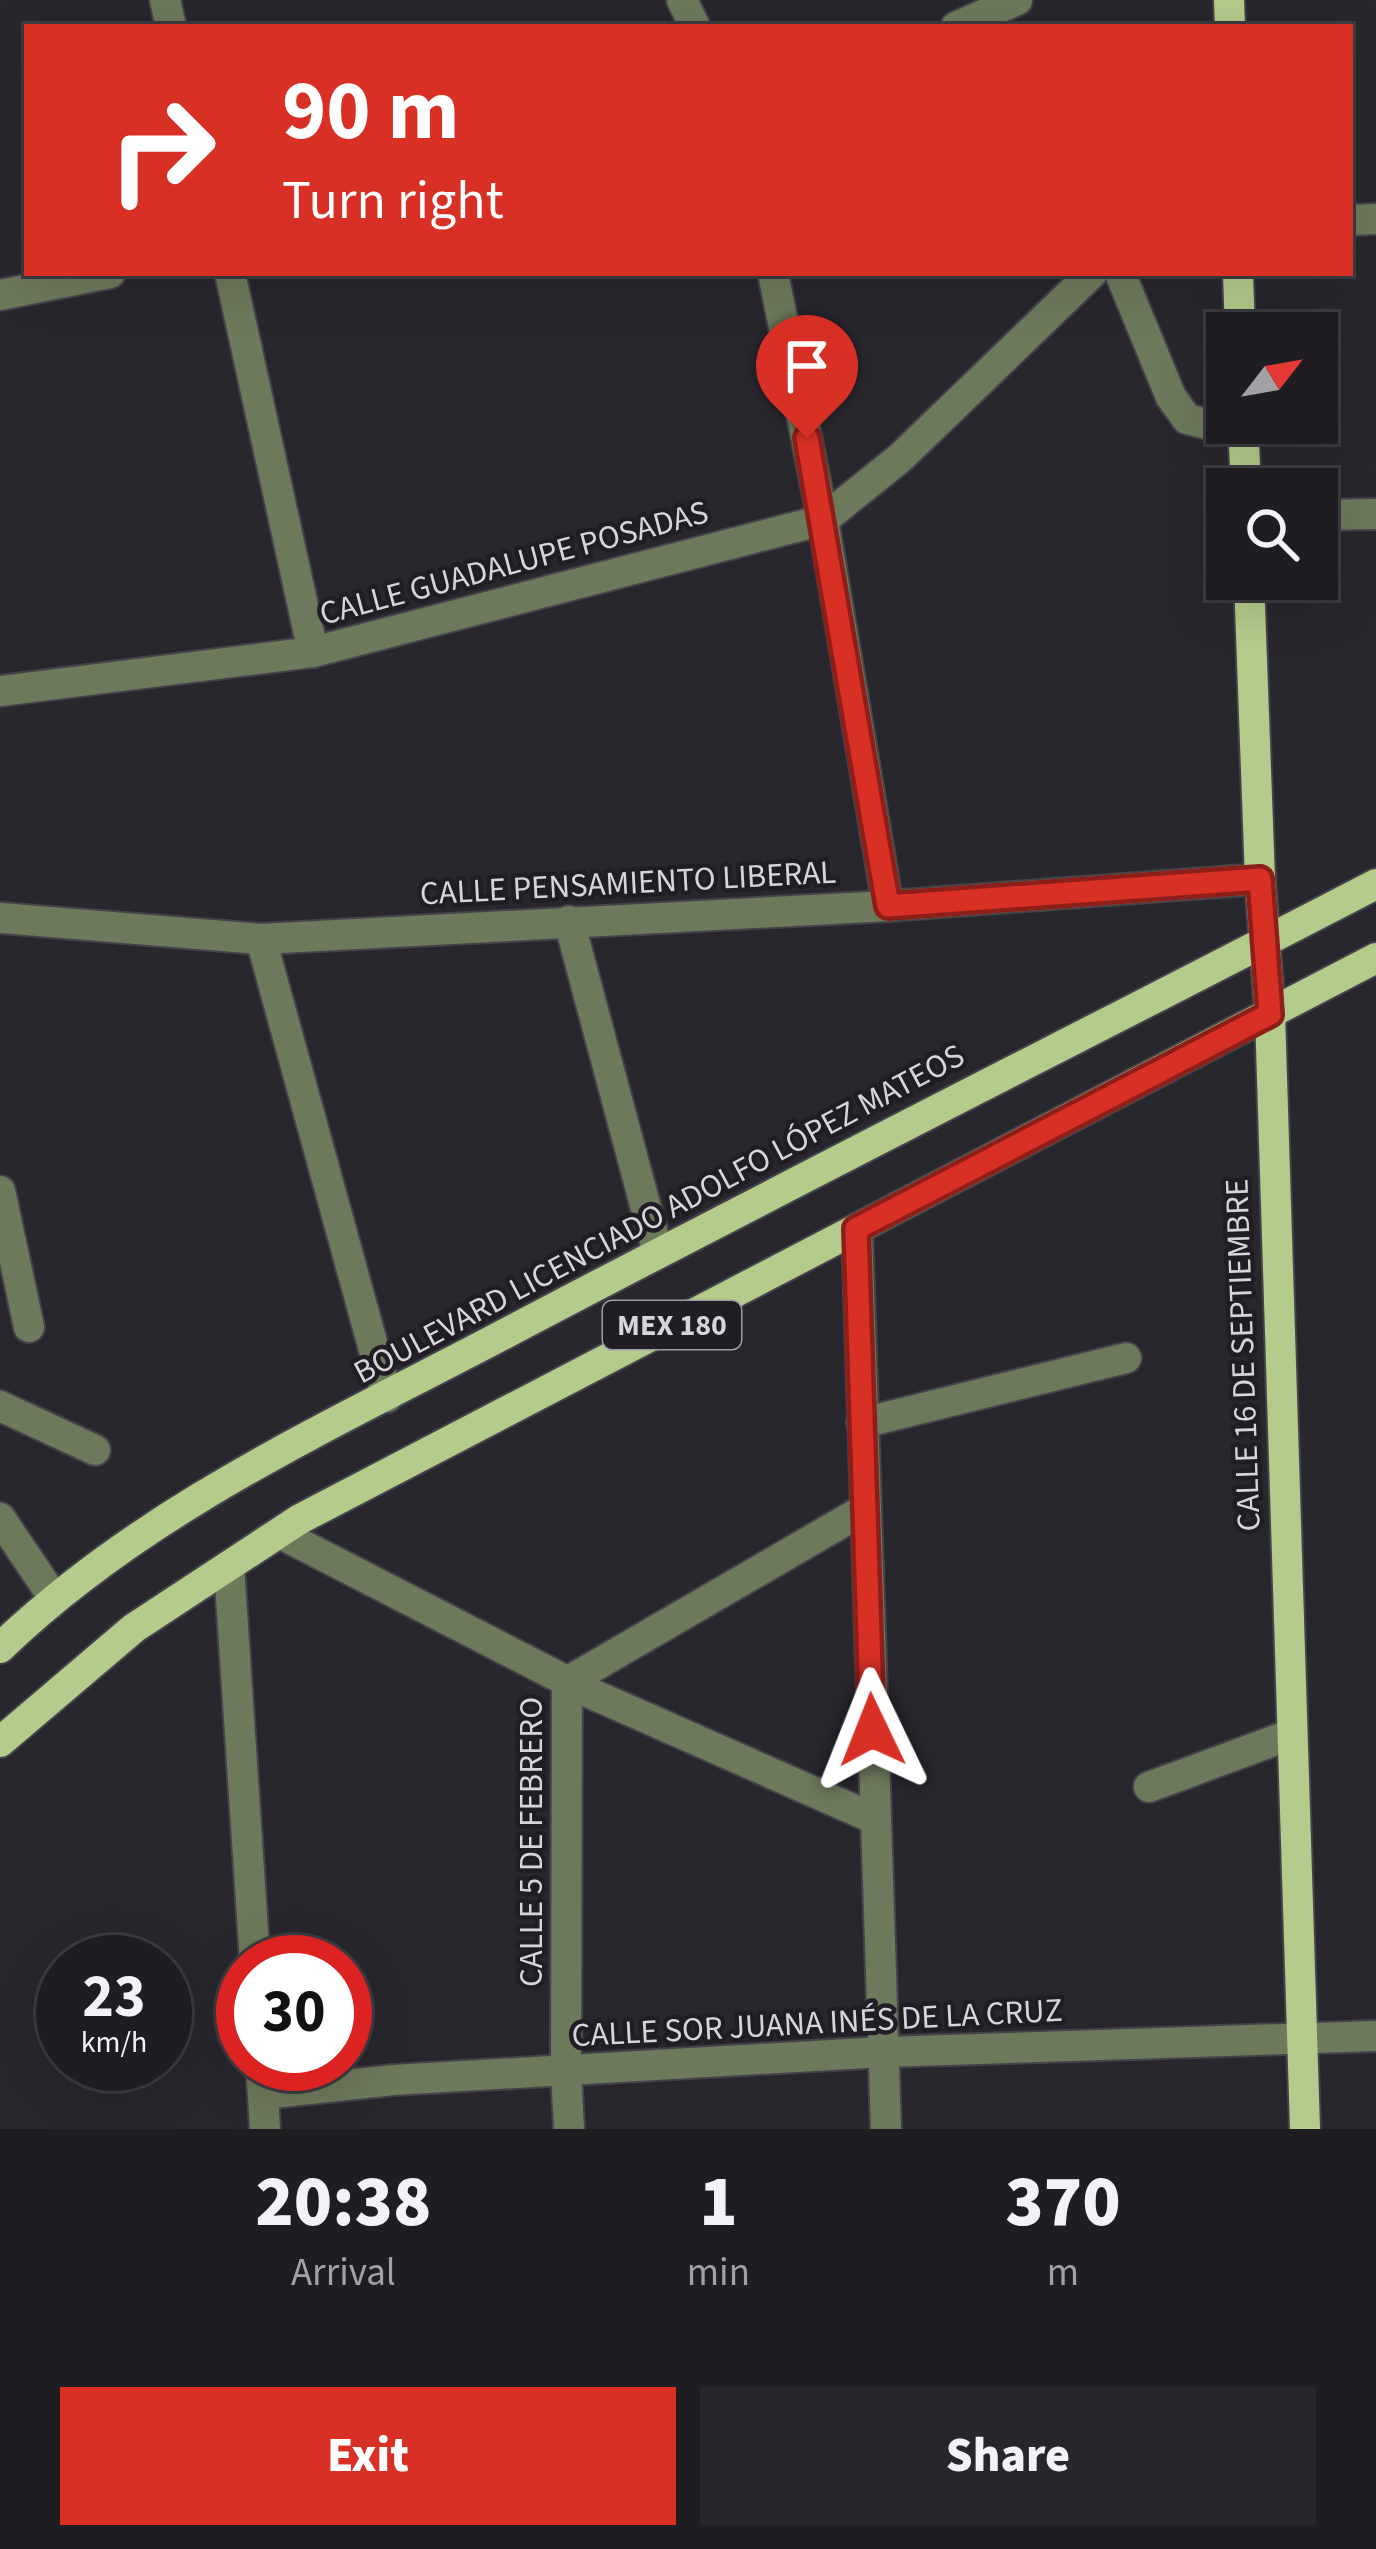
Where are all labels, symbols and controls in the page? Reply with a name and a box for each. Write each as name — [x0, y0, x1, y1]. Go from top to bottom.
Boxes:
text: 90 m — [282, 52, 460, 172]
icon: right — [84, 72, 240, 228]
text: Turn right — [282, 163, 504, 240]
north arrow — [1206, 312, 1338, 444]
map controls — [1206, 312, 1338, 600]
pin — [756, 315, 858, 438]
icon: arrive — [774, 333, 840, 399]
button: search — [1206, 468, 1338, 600]
street label: CALLE GUADALUPE POSADAS — [315, 488, 713, 638]
street label: CALLE PENSAMIENTO LIBERAL — [419, 849, 837, 917]
street label: BOULEVARD LICENCIADO ADOLFO LÓPEZ MATEOS — [345, 1032, 973, 1396]
street label: CALLE 16 DE SEPTIEMBRE — [1213, 1178, 1273, 1532]
road number: MEX 180 — [603, 1301, 741, 1349]
position arrow — [809, 1667, 935, 1793]
street label: CALLE 5 DE FEBRERO — [508, 1697, 555, 1987]
speed limit sign: 30 — [216, 1935, 372, 2091]
text: 23 — [82, 1955, 146, 2040]
street label: CALLE SOR JUANA INÉS DE LA CRUZ — [570, 1987, 1064, 2059]
text: km/h — [81, 2021, 147, 2064]
text: 20:38 — [255, 2151, 431, 2254]
text: 1 — [699, 2151, 738, 2254]
text: 370 — [1005, 2151, 1121, 2254]
text: Arrival — [291, 2245, 396, 2301]
text: min — [687, 2245, 750, 2301]
text: m — [1047, 2245, 1079, 2301]
button: Exit — [60, 2387, 676, 2525]
button: Share — [700, 2387, 1316, 2525]

